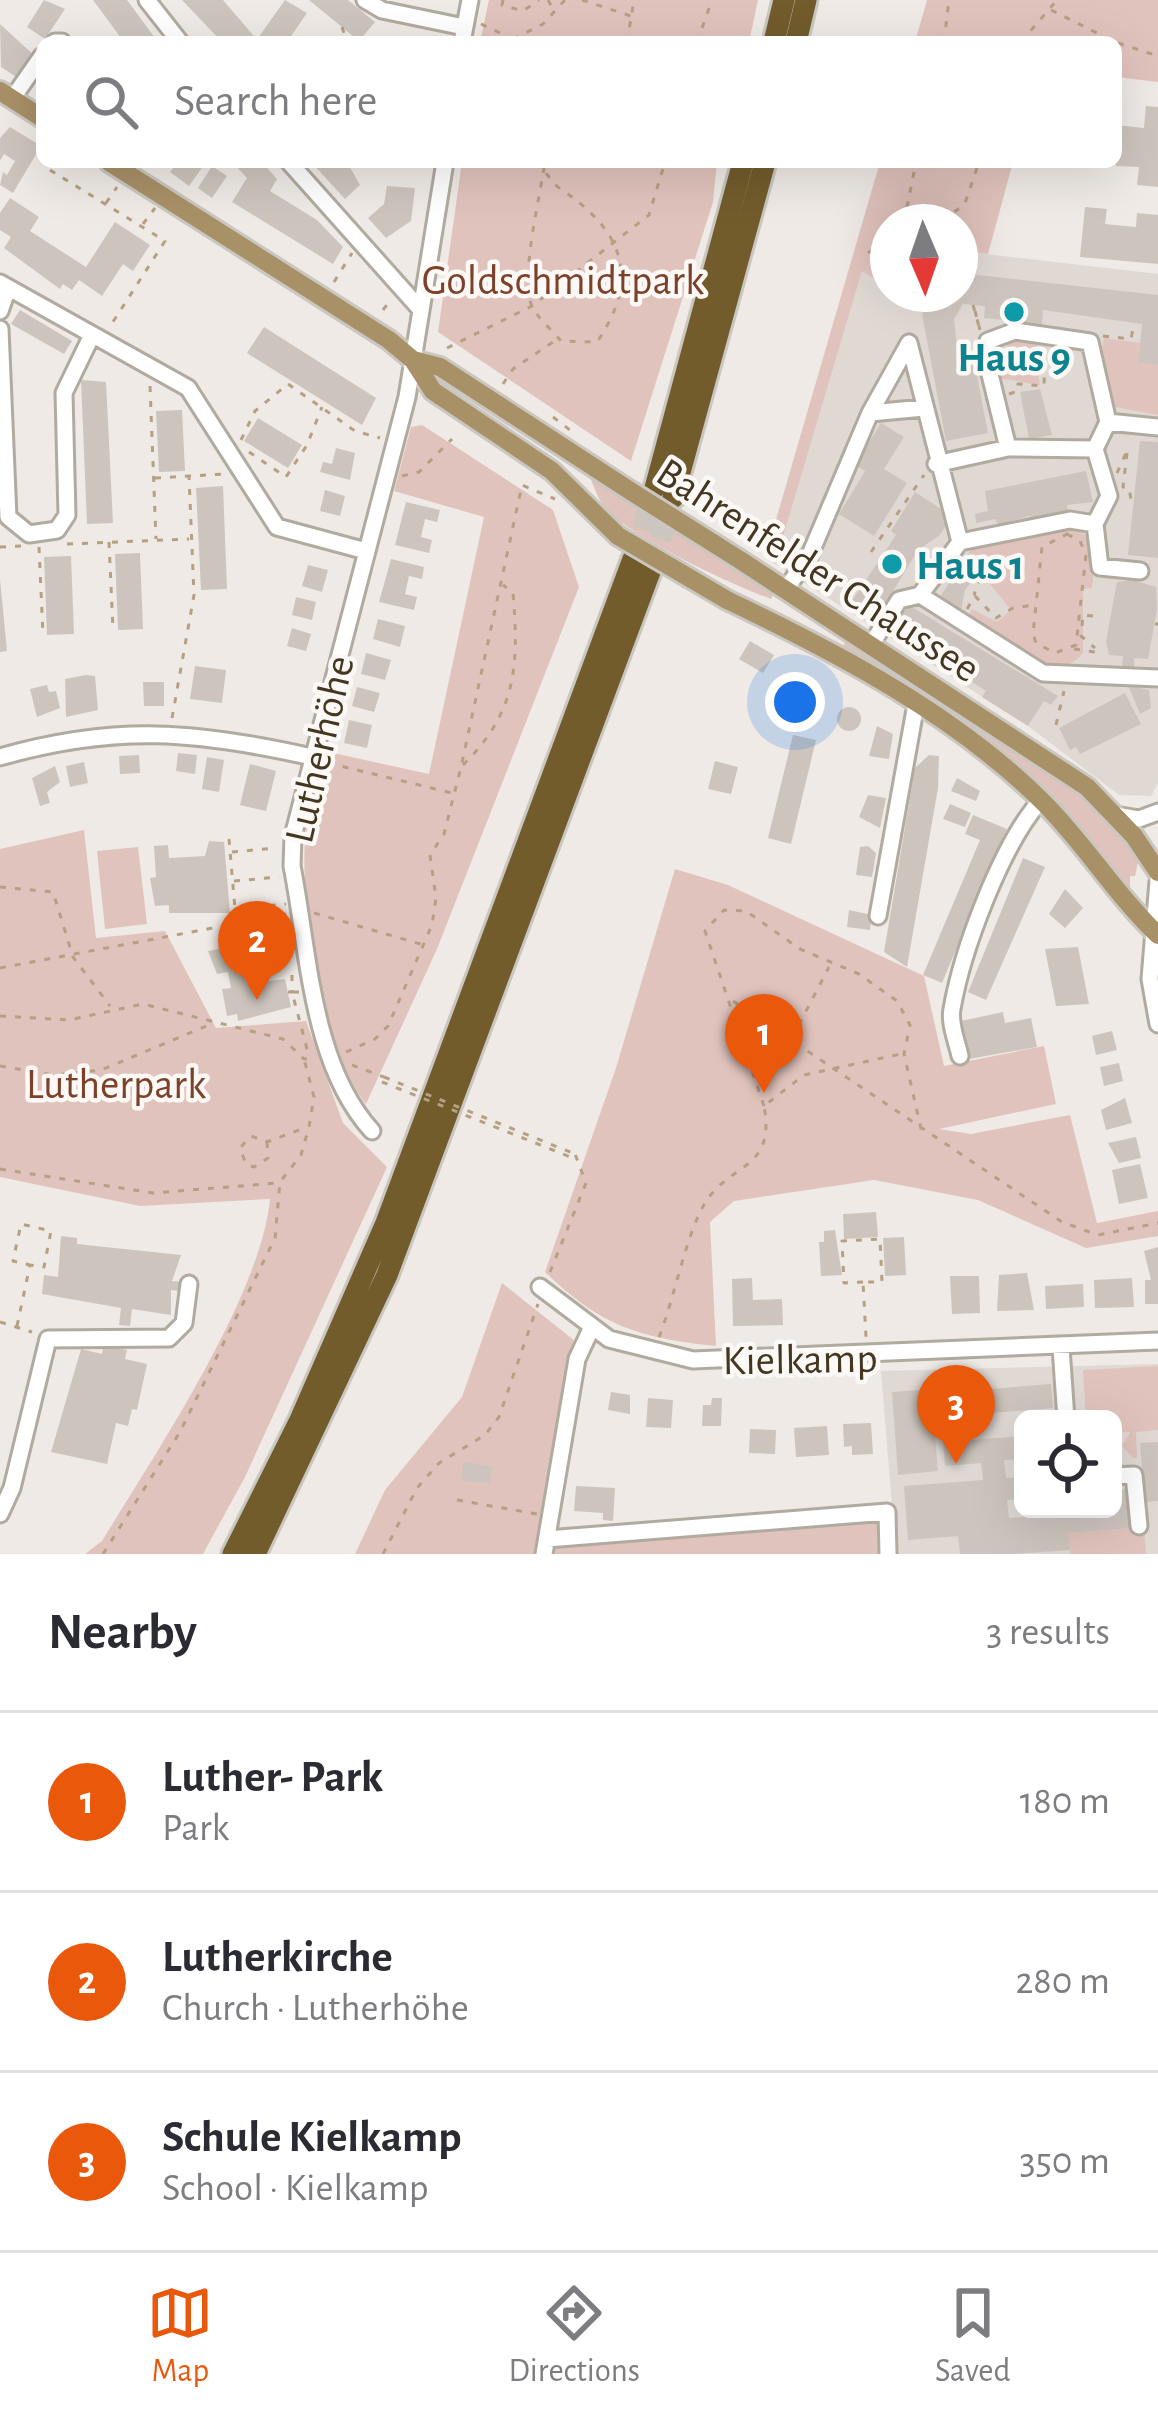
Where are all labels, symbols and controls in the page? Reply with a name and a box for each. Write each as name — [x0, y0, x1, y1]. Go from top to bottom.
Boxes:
search box — [36, 36, 1122, 168]
icon: search — [78, 69, 144, 135]
text: Search here — [174, 79, 377, 124]
north arrow — [870, 204, 978, 312]
park label: Goldschmidtpark — [422, 260, 704, 302]
marker: Haus 9 — [1001, 299, 1027, 325]
place label: Haus 9 — [957, 337, 1071, 379]
street label: Bahrenfelder Chaussee — [649, 451, 987, 690]
place label: Haus 1 — [916, 545, 1024, 587]
marker: Haus 1 — [879, 551, 905, 577]
street label: Lutherhöhe — [278, 652, 362, 847]
your location — [765, 672, 825, 732]
pin: 2 — [218, 901, 296, 1000]
pin: 1 — [725, 994, 803, 1093]
park label: Lutherpark — [26, 1064, 206, 1106]
street label: Kielkamp — [722, 1338, 878, 1382]
pin: 3 — [917, 1365, 995, 1464]
map controls — [1014, 1410, 1122, 1518]
button: locate — [1014, 1410, 1122, 1518]
text: Nearby — [48, 1607, 197, 1658]
text: 3 results — [986, 1613, 1110, 1652]
text: Luther- Park — [162, 1755, 383, 1800]
text: 1 — [80, 1782, 94, 1821]
text: 180 m — [1020, 1782, 1110, 1821]
text: Park — [162, 1809, 229, 1848]
text: Lutherkirche — [162, 1935, 393, 1980]
text: 2 — [78, 1962, 96, 2001]
text: 280 m — [1016, 1962, 1110, 2001]
text: Church · Lutherhöhe — [162, 1989, 469, 2028]
text: Schule Kielkamp — [162, 2115, 462, 2160]
text: 3 — [79, 2142, 95, 2181]
text: 350 m — [1019, 2142, 1110, 2181]
text: School · Kielkamp — [162, 2169, 429, 2208]
tab: Map — [147, 2280, 213, 2392]
tab: Directions — [508, 2280, 640, 2392]
tab: Saved — [935, 2280, 1010, 2392]

